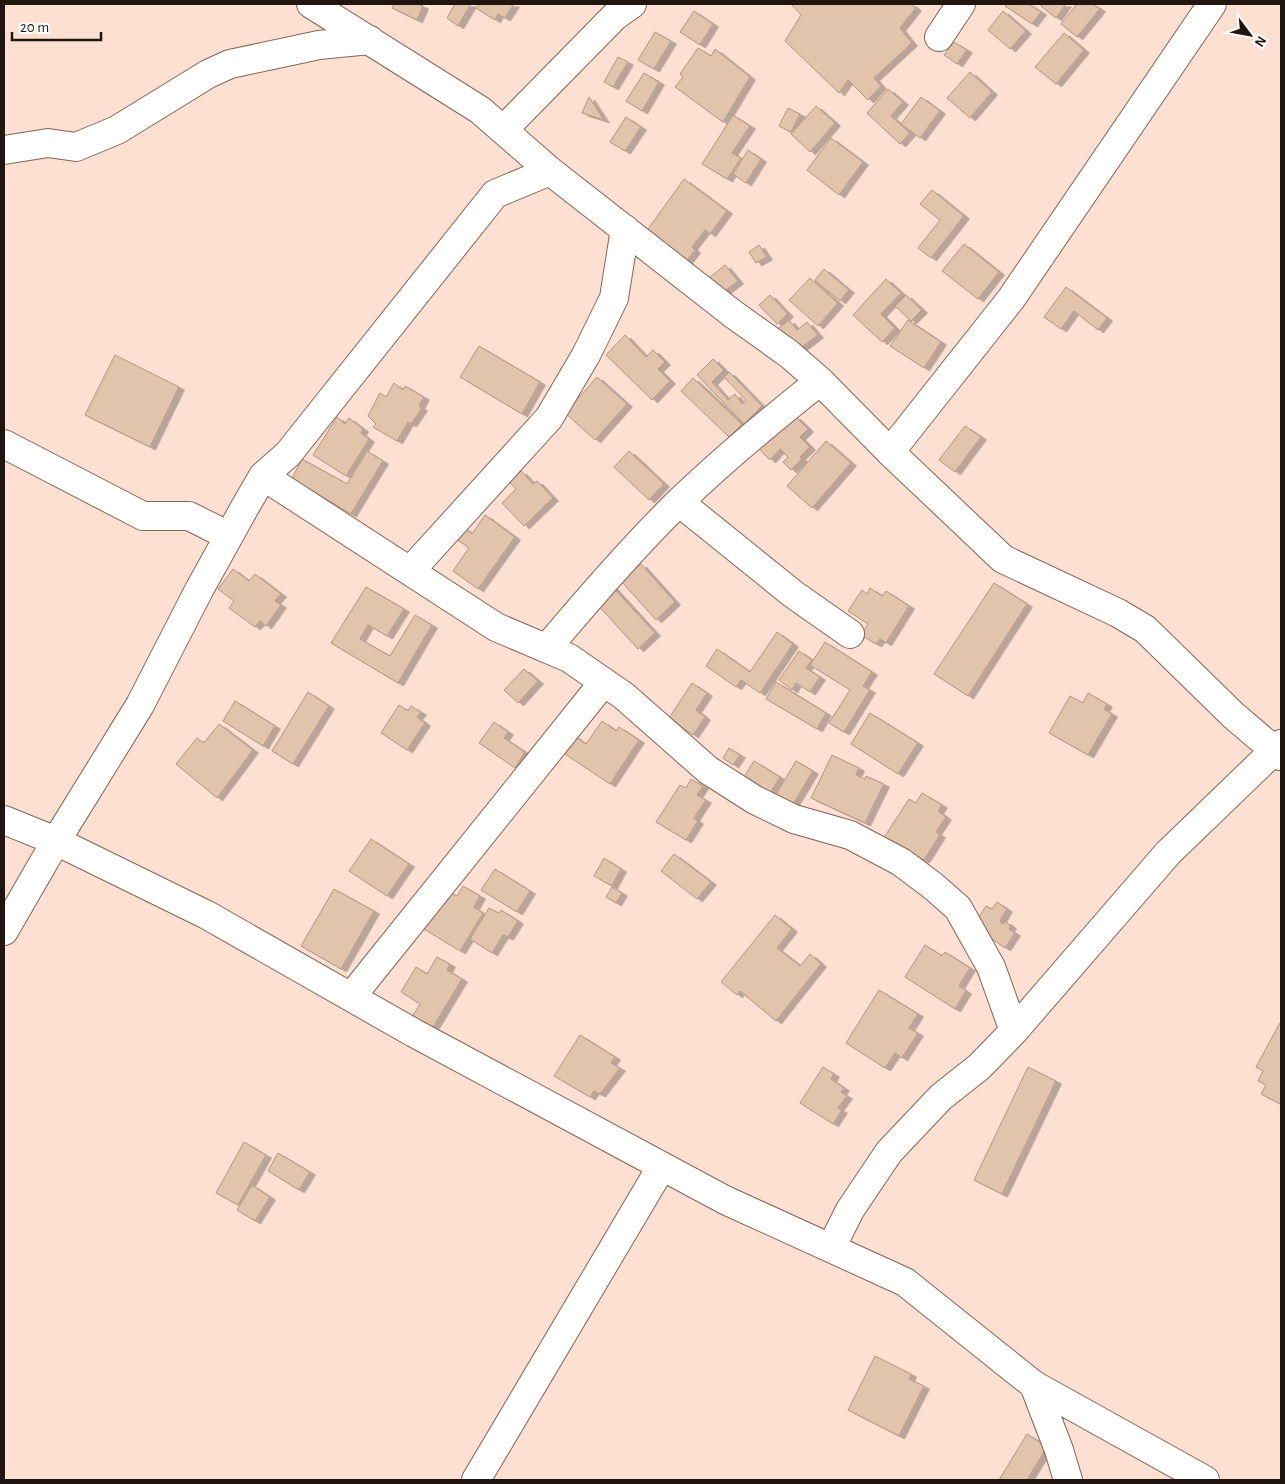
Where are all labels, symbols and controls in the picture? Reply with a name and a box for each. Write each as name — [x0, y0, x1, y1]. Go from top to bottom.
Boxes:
scale bar — [12, 10, 101, 42]
north arrow — [1225, 10, 1275, 60]
text: 20 m — [20, 20, 49, 35]
text: N — [1252, 34, 1269, 49]

